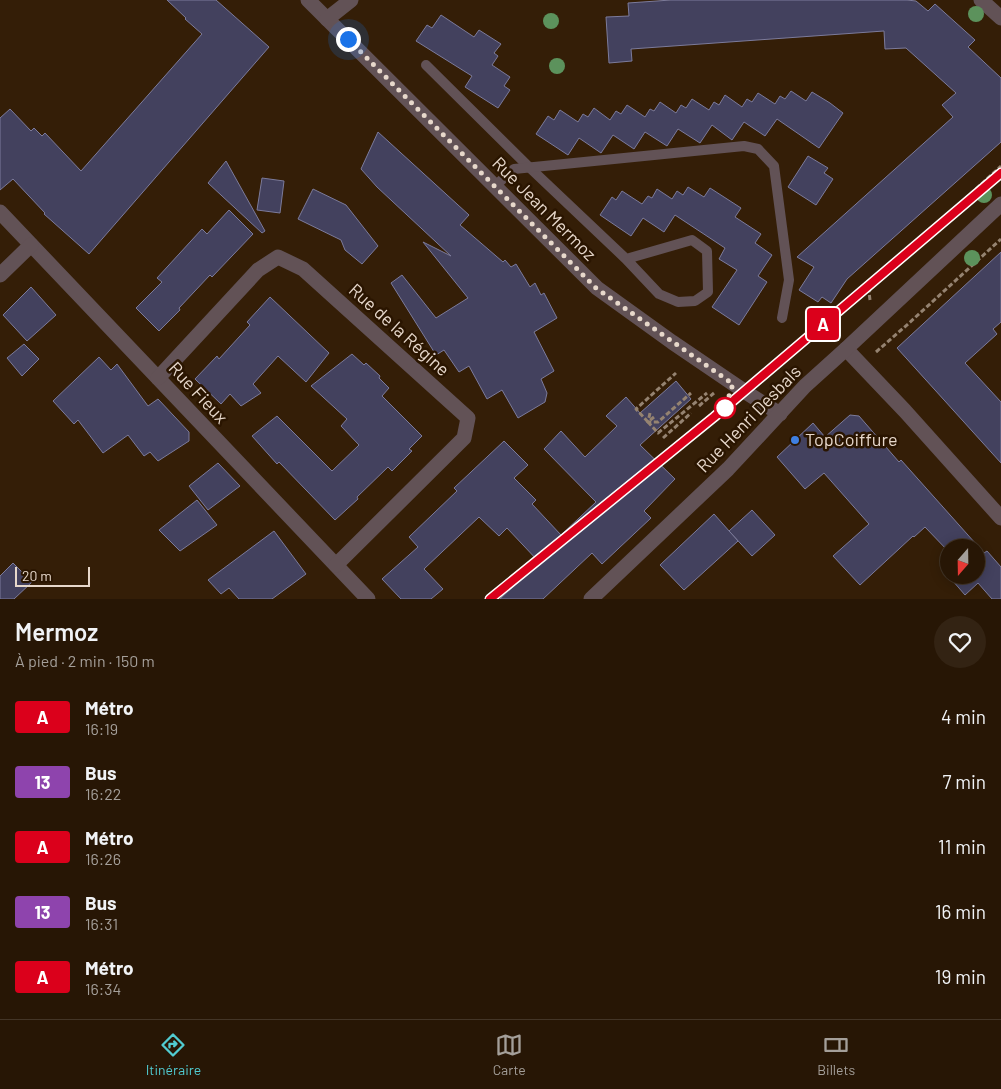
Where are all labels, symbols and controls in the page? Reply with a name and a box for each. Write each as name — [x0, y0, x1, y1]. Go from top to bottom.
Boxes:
your location — [336, 27, 361, 52]
street label: Rue Jean Mermoz — [488, 152, 601, 265]
street label: Rue de la Régine — [345, 278, 455, 380]
line badge: A — [807, 308, 839, 340]
text: A — [817, 313, 829, 335]
street label: Rue Fieux — [165, 357, 233, 428]
street label: Rue Henri Desbals — [691, 360, 805, 477]
unlabelled marker — [714, 397, 736, 419]
place label: TopCoiffure — [805, 428, 898, 450]
marker: TopCoiffure — [789, 434, 801, 446]
north arrow — [940, 539, 985, 584]
map controls — [940, 539, 985, 584]
scale bar — [15, 564, 90, 587]
text: 20 m — [22, 567, 52, 584]
button: heart — [934, 616, 986, 668]
text: Mermoz — [15, 617, 98, 646]
text: À pied · 2 min · 150 m — [15, 651, 155, 670]
text: Métro — [85, 696, 134, 719]
text: 4 min — [941, 705, 986, 728]
text: A — [36, 706, 49, 728]
text: 16:19 — [85, 719, 118, 738]
text: Bus — [85, 761, 117, 784]
text: 7 min — [942, 770, 986, 793]
text: 13 — [34, 771, 51, 793]
text: 16:22 — [85, 784, 121, 803]
text: Métro — [85, 826, 134, 849]
text: 11 min — [938, 835, 986, 858]
text: A — [36, 836, 49, 858]
text: 16:26 — [85, 849, 121, 868]
text: Bus — [85, 891, 117, 914]
text: 16 min — [935, 900, 986, 923]
text: 13 — [34, 901, 51, 923]
text: 16:31 — [85, 914, 118, 933]
text: Métro — [85, 956, 134, 979]
text: 19 min — [935, 965, 986, 988]
text: A — [36, 966, 49, 988]
text: 16:34 — [85, 979, 121, 998]
tab: Itinéraire — [146, 1031, 201, 1078]
tab: Carte — [493, 1031, 526, 1078]
tab: Billets — [817, 1031, 855, 1078]

